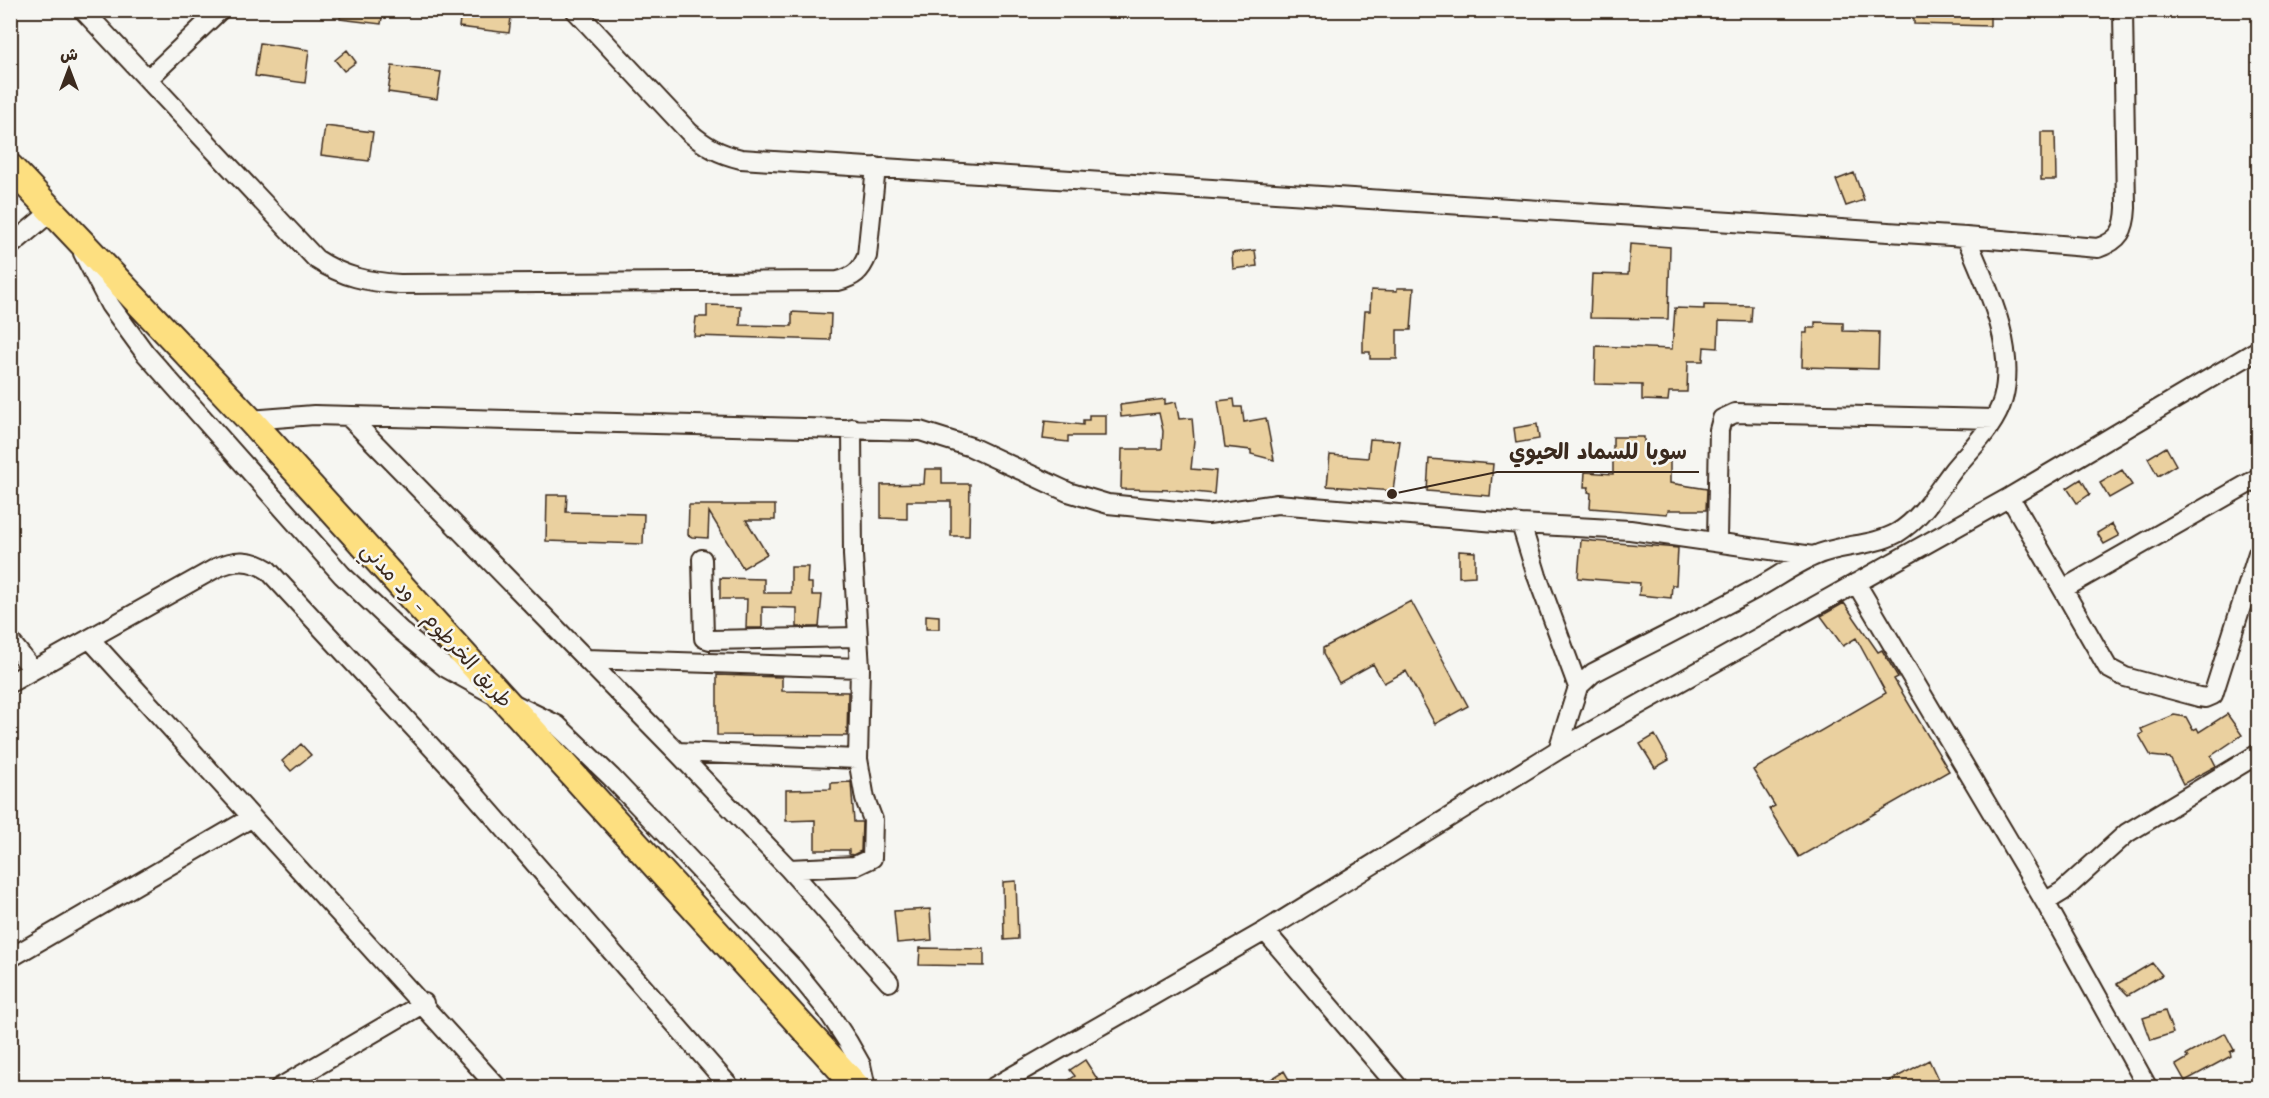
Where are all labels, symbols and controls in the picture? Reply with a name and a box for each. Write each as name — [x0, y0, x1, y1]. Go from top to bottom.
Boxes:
north arrow — [39, 39, 99, 99]
text: ش — [60, 46, 78, 64]
callout: سوبا للسماد الحيوي — [1497, 432, 1699, 472]
text: سوبا للسماد الحيوي — [1509, 439, 1687, 468]
street label: طريق الخرطوم - ود مدني — [351, 538, 517, 717]

